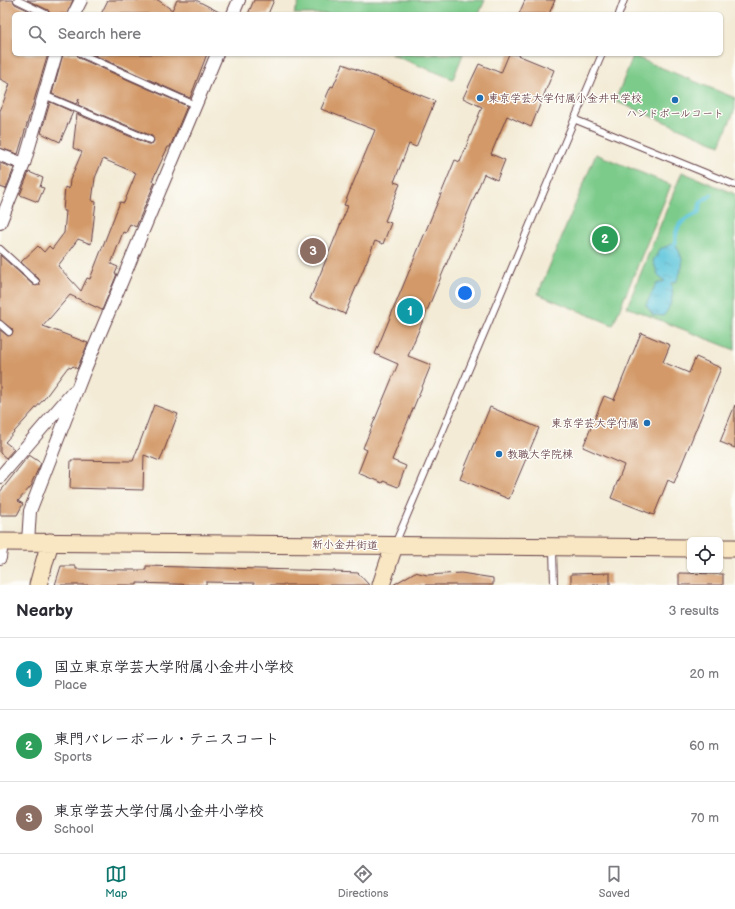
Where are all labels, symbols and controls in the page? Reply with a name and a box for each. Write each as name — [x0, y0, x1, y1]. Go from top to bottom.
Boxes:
search box — [12, 12, 723, 56]
icon: search — [26, 23, 48, 45]
text: Search here — [58, 25, 141, 44]
place label: 東京学芸大学付属小金井中学校 — [488, 92, 642, 105]
marker: 東京学芸大学付属小金井中学校 — [475, 93, 485, 103]
marker: ハンドボールコート — [670, 95, 680, 105]
place label: ハンドボールコート — [626, 107, 724, 120]
pin: 2 — [592, 224, 618, 254]
pin: 3 — [300, 236, 326, 266]
your location — [455, 283, 475, 303]
pin: 1 — [397, 296, 423, 326]
place label: 東京学芸大学付属 — [551, 417, 639, 430]
marker: 東京学芸大学付属 — [642, 418, 652, 428]
place label: 教職大学院棟 — [507, 448, 573, 461]
marker: 教職大学院棟 — [494, 449, 504, 459]
map controls — [687, 537, 723, 573]
button: locate — [687, 537, 723, 573]
street label: 新小金井街道 — [312, 538, 378, 552]
text: Nearby — [16, 601, 73, 621]
text: 3 results — [668, 603, 719, 619]
text: 国立東京学芸大学附属小金井小学校 — [54, 658, 294, 677]
text: 1 — [26, 666, 32, 682]
text: 20 m — [689, 666, 719, 682]
text: Place — [54, 677, 87, 693]
text: 東門バレーボール・テニスコート — [54, 730, 279, 749]
text: 2 — [25, 738, 33, 754]
text: 60 m — [689, 738, 719, 754]
text: Sports — [54, 749, 92, 765]
text: 東京学芸大学付属小金井小学校 — [54, 802, 264, 821]
text: 3 — [25, 810, 33, 826]
text: 70 m — [691, 810, 719, 826]
text: School — [54, 821, 94, 837]
tab: Map — [105, 863, 127, 900]
tab: Directions — [338, 863, 388, 900]
tab: Saved — [599, 863, 630, 900]

